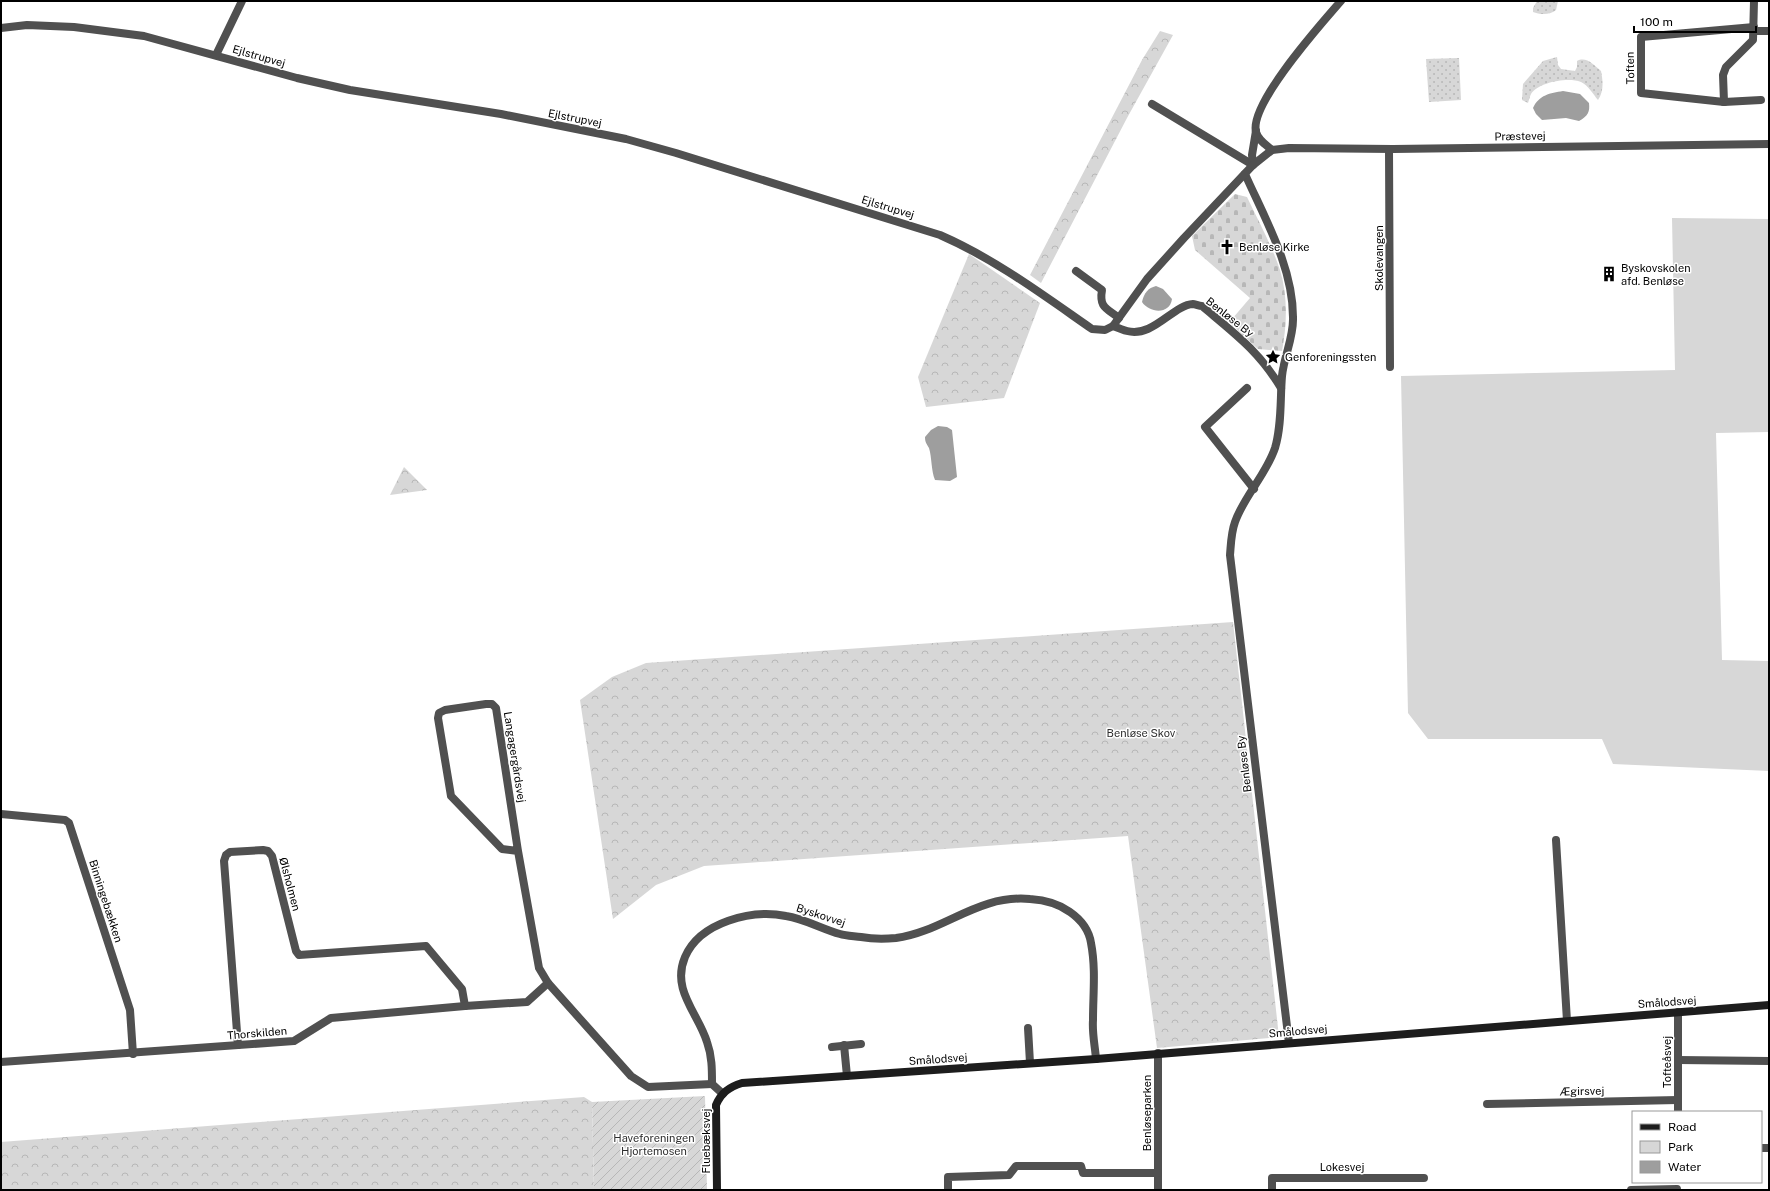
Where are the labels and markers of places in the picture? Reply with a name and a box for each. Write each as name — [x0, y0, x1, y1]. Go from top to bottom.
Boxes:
church icon: Benløse Kirke — [1218, 238, 1236, 256]
place label: Benløse Kirke — [1239, 241, 1310, 253]
place label: Byskovskolen afd. Benløse — [1621, 262, 1691, 287]
building icon: Byskovskolen afd. Benløse — [1600, 265, 1618, 283]
place icon: Genforeningssten — [1264, 348, 1282, 366]
place label: Genforeningssten — [1285, 351, 1376, 363]

